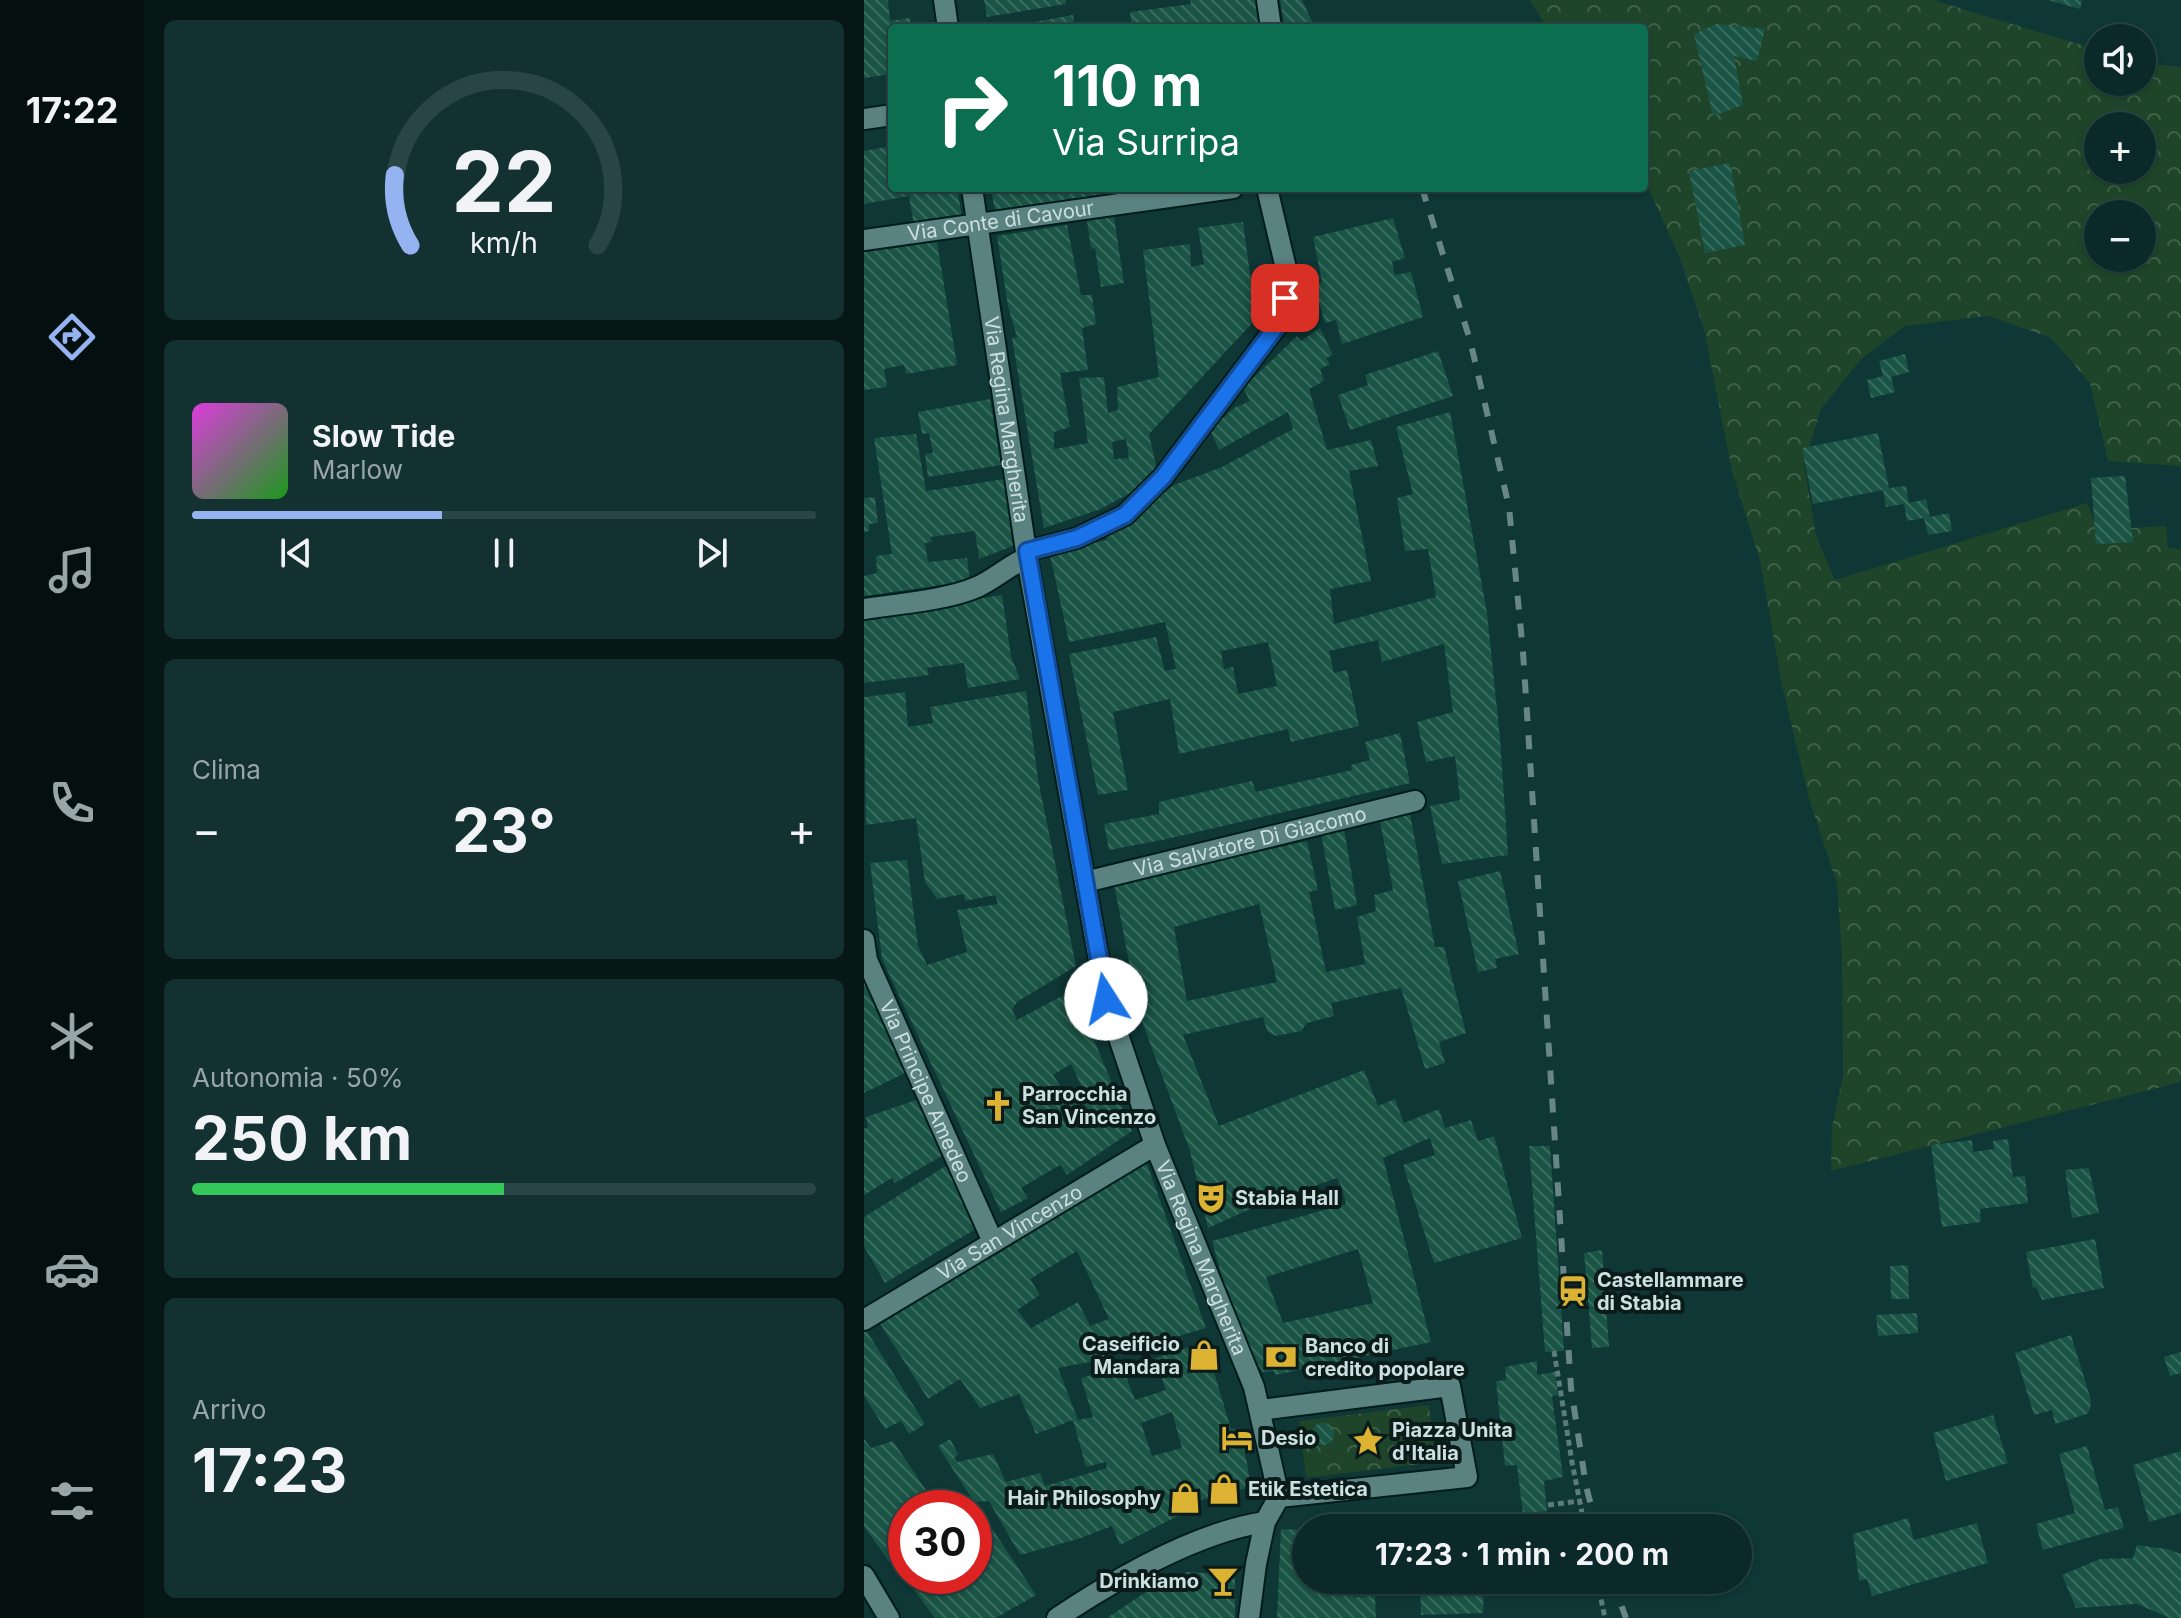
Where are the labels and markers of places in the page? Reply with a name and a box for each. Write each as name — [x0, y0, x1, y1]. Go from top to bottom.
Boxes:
pin — [1251, 264, 1319, 332]
place label: Parrocchia San Vincenzo — [1022, 1082, 1156, 1129]
church icon: Parrocchia San Vincenzo — [981, 1089, 1015, 1123]
theatre icon: Stabia Hall — [1194, 1181, 1228, 1215]
place label: Stabia Hall — [1235, 1186, 1339, 1210]
place label: Castellammare di Stabia — [1597, 1268, 1744, 1315]
station icon: Castellammare di Stabia — [1556, 1274, 1590, 1308]
place label: Caseificio Mandara — [1082, 1332, 1180, 1379]
place label: Banco di credito popolare — [1305, 1334, 1465, 1381]
shop icon: Caseificio Mandara — [1187, 1338, 1221, 1372]
bank icon: Banco di credito popolare — [1264, 1340, 1298, 1374]
place label: Piazza Unita d'Italia — [1392, 1418, 1513, 1465]
hotel icon: Desio — [1220, 1421, 1254, 1455]
place icon: Piazza Unita d'Italia — [1351, 1424, 1385, 1458]
place label: Desio — [1261, 1426, 1316, 1450]
shop icon: Etik Estetica — [1207, 1472, 1241, 1506]
place label: Etik Estetica — [1248, 1477, 1368, 1501]
shop icon: Hair Philosophy — [1168, 1481, 1202, 1515]
place label: Hair Philosophy — [1007, 1486, 1161, 1510]
bar icon: Drinkiamo — [1206, 1564, 1240, 1598]
place label: Drinkiamo — [1099, 1569, 1199, 1593]

